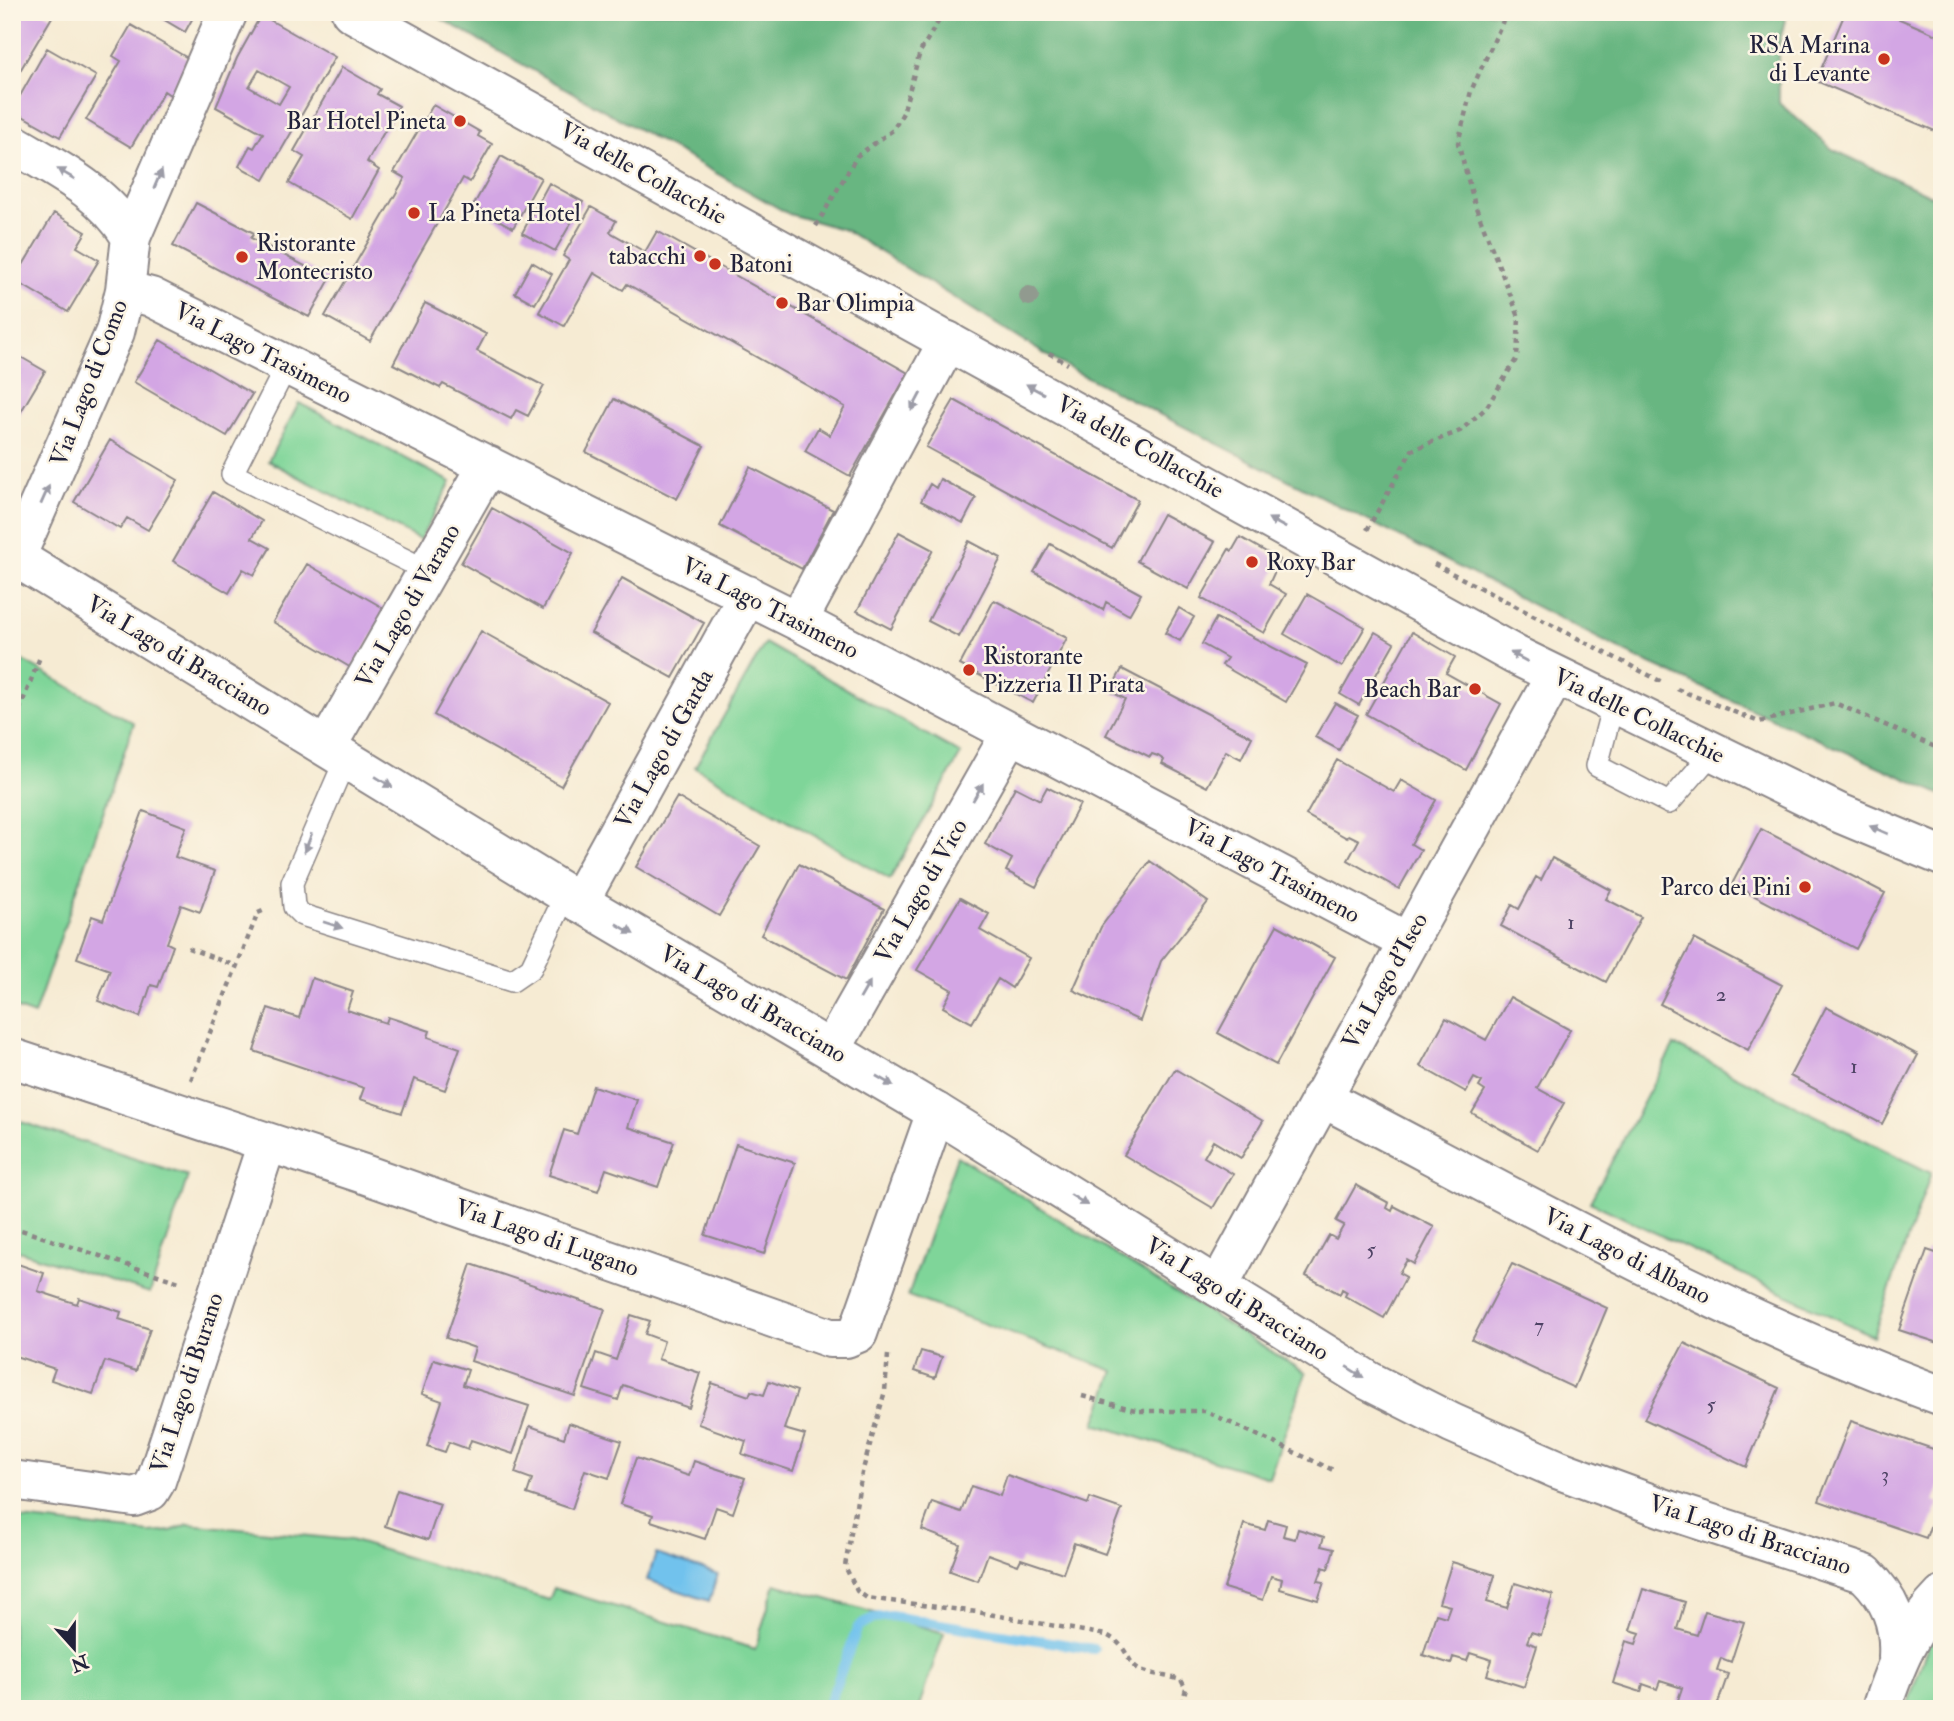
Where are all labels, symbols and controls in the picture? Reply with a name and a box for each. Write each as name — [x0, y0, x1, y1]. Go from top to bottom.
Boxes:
place label: RSA Marina di Levante — [1749, 30, 1871, 89]
marker: RSA Marina di Levante — [1876, 51, 1892, 67]
place label: Bar Hotel Pineta — [286, 106, 447, 137]
marker: Bar Hotel Pineta — [452, 113, 468, 129]
street label: Via delle Collacchie — [554, 114, 732, 232]
one-way arrow — [56, 168, 75, 180]
one-way arrow — [152, 168, 163, 189]
place label: La Pineta Hotel — [428, 198, 581, 229]
marker: La Pineta Hotel — [406, 205, 422, 221]
place label: Ristorante Montecristo — [256, 228, 373, 287]
place label: tabacchi — [608, 241, 686, 272]
marker: tabacchi — [692, 248, 708, 264]
marker: Ristorante Montecristo — [234, 249, 250, 265]
place label: Batoni — [729, 249, 793, 280]
marker: Batoni — [707, 256, 723, 272]
place label: Bar Olimpia — [796, 288, 915, 319]
street label: Via Lago di Como — [43, 295, 135, 471]
street label: Via Lago Trasimeno — [169, 295, 357, 411]
marker: Bar Olimpia — [774, 295, 790, 311]
one-way arrow — [1025, 384, 1045, 395]
street label: Via delle Collacchie — [1051, 388, 1229, 506]
one-way arrow — [910, 392, 922, 411]
one-way arrow — [39, 484, 50, 505]
one-way arrow — [1267, 517, 1287, 529]
street label: Via Lago di Varano — [348, 518, 468, 694]
place label: Roxy Bar — [1266, 547, 1355, 578]
street label: Via Lago Trasimeno — [676, 550, 864, 666]
marker: Roxy Bar — [1244, 554, 1260, 570]
street label: Via Lago di Bracciano — [81, 588, 277, 724]
place label: Ristorante Pizzeria Il Pirata — [983, 641, 1146, 700]
one-way arrow — [1509, 651, 1529, 662]
street label: Via delle Collacchie — [1548, 661, 1730, 771]
marker: Ristorante Pizzeria Il Pirata — [961, 662, 977, 678]
street label: Via Lago di Garda — [607, 663, 721, 834]
place label: Beach Bar — [1364, 674, 1461, 705]
marker: Beach Bar — [1467, 681, 1483, 697]
one-way arrow — [375, 775, 394, 788]
one-way arrow — [972, 782, 984, 801]
street label: Via Lago Trasimeno — [1179, 812, 1365, 930]
street label: Via Lago di Vico — [867, 813, 975, 969]
one-way arrow — [1868, 824, 1889, 835]
one-way arrow — [303, 832, 314, 853]
place label: Parco dei Pini — [1660, 872, 1791, 903]
marker: Parco dei Pini — [1797, 879, 1813, 895]
street label: Via Lago d'Iseo — [1335, 907, 1435, 1055]
house number: 1 — [1567, 909, 1575, 936]
one-way arrow — [323, 921, 344, 931]
one-way arrow — [616, 923, 635, 935]
street label: Via Lago di Bracciano — [654, 938, 852, 1070]
one-way arrow — [859, 981, 871, 1000]
house number: 2 — [1716, 981, 1726, 1008]
house number: 1 — [1850, 1053, 1858, 1080]
one-way arrow — [875, 1075, 894, 1087]
street label: Via Lago di Lugano — [451, 1192, 643, 1284]
one-way arrow — [1069, 1194, 1088, 1207]
street label: Via Lago di Albano — [1538, 1200, 1716, 1312]
street label: Via Lago di Bracciano — [1139, 1230, 1335, 1368]
house number: 5 — [1366, 1236, 1376, 1263]
street label: Via Lago di Burano — [143, 1289, 231, 1477]
house number: 7 — [1534, 1312, 1544, 1339]
one-way arrow — [1345, 1366, 1365, 1379]
house number: 5 — [1706, 1391, 1716, 1418]
house number: 3 — [1881, 1461, 1889, 1488]
street label: Via Lago di Bracciano — [1645, 1488, 1855, 1582]
north arrow — [38, 1612, 108, 1682]
text: N — [67, 1648, 93, 1678]

